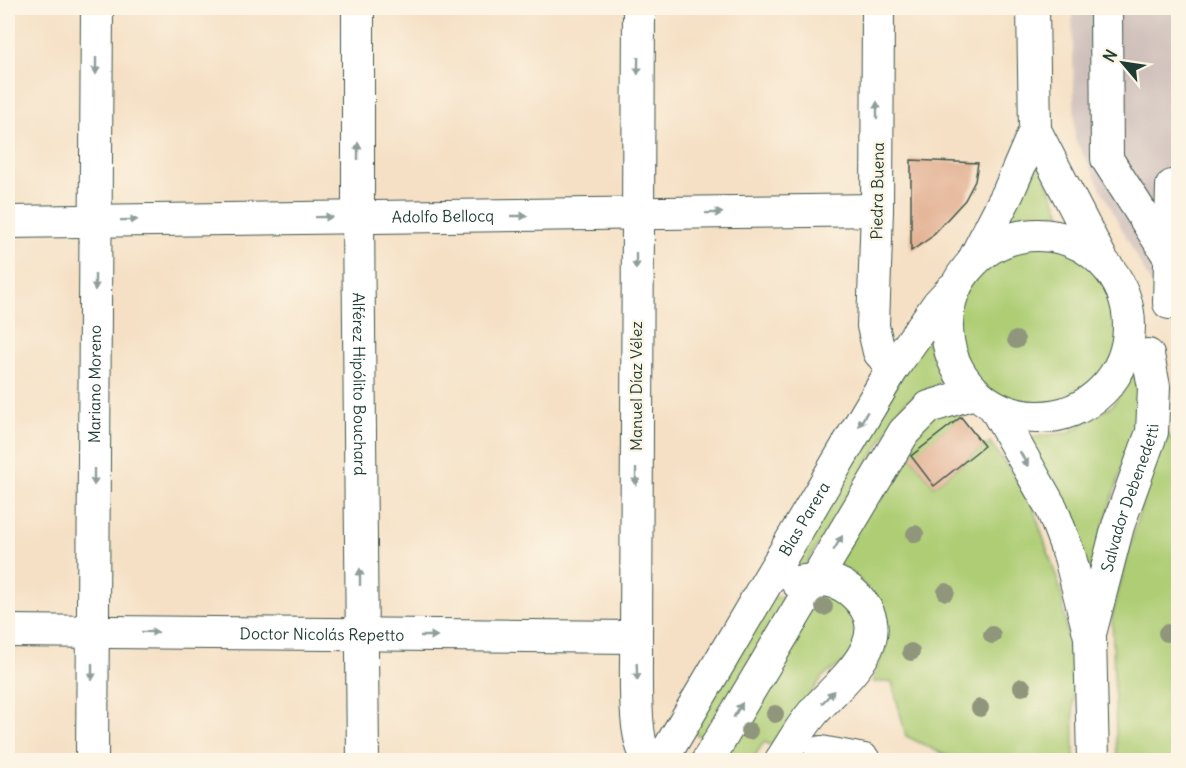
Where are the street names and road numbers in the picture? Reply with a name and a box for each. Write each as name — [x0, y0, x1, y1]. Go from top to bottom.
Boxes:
street label: Piedra Buena — [866, 142, 888, 240]
street label: Adolfo Bellocq — [392, 205, 494, 227]
street label: Alférez Hipólito Bouchard — [349, 292, 370, 476]
street label: Manuel Díaz Vélez — [626, 321, 646, 451]
street label: Mariano Moreno — [84, 325, 105, 443]
street label: Salvador Debenedetti — [1097, 424, 1162, 574]
street label: Blas Parera — [775, 478, 834, 560]
street label: Doctor Nicolás Repetto — [240, 623, 404, 645]

